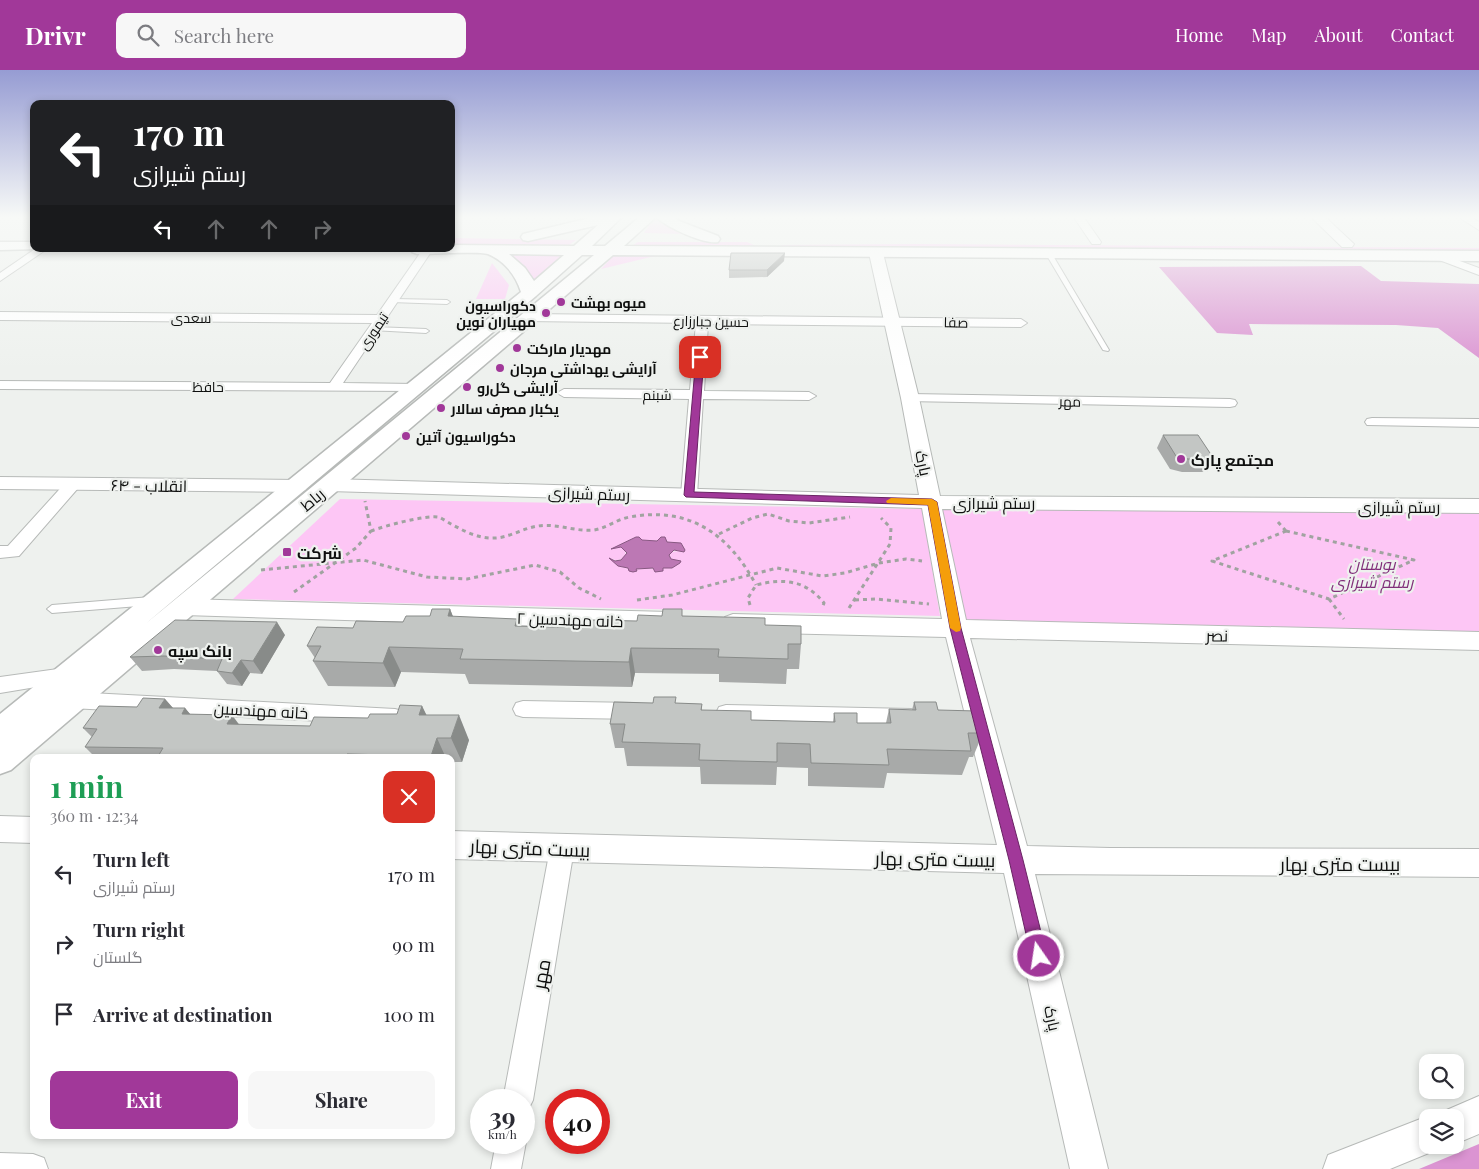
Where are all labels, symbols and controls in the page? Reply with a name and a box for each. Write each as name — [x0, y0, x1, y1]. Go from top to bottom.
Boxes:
search box — [116, 13, 466, 58]
text: Drivr — [25, 19, 86, 51]
icon: search — [134, 21, 162, 49]
text: Search here — [174, 22, 274, 48]
text: Home — [1175, 23, 1223, 47]
text: Map — [1251, 23, 1286, 47]
text: About — [1314, 23, 1363, 47]
text: Contact — [1391, 23, 1454, 47]
text: 170 m — [133, 108, 225, 155]
icon: left — [50, 120, 115, 185]
text: رستم شیرازی — [133, 158, 246, 188]
icon: left — [149, 215, 177, 243]
icon: ahead — [202, 215, 230, 243]
icon: ahead — [255, 215, 283, 243]
icon: right — [308, 215, 336, 243]
place label: میوه بهشت — [571, 293, 646, 312]
place label: دکوراسیون مهیاران نوین — [456, 296, 536, 331]
marker: میوه بهشت — [555, 296, 567, 308]
marker: دکوراسیون مهیاران نوین — [540, 307, 552, 319]
street label: سعدی — [171, 308, 211, 327]
street label: تیموری — [353, 308, 393, 354]
street label: حسین جبارزارع — [673, 311, 749, 331]
street label: صفا — [944, 312, 968, 332]
pin — [679, 336, 721, 378]
place label: مهدیار مارکت — [527, 339, 611, 358]
marker: مهدیار مارکت — [511, 342, 523, 354]
icon: arrive — [686, 343, 714, 371]
place label: آرایشی یهداشتی مرجان — [510, 359, 657, 378]
marker: آرایشی یهداشتی مرجان — [494, 362, 506, 374]
street label: حافظ — [192, 377, 224, 396]
place label: آرایشی گل‌رو — [477, 378, 559, 397]
marker: آرایشی گل‌رو — [461, 381, 473, 393]
street label: شبنم — [642, 385, 672, 405]
street label: مهر — [1058, 391, 1081, 411]
place label: یکبار مصرف سالار — [450, 399, 559, 418]
marker: یکبار مصرف سالار — [435, 402, 447, 414]
place label: دکوراسیون آتین — [416, 427, 516, 446]
marker: دکوراسیون آتین — [400, 430, 412, 442]
street label: پارک — [909, 448, 937, 479]
place label: مجتمع پارک — [1191, 449, 1274, 472]
marker: مجتمع پارک — [1175, 453, 1187, 465]
street label: انقلاب - ۶۴ — [111, 474, 187, 496]
street label: رستم شیرازی — [547, 481, 630, 507]
street label: رباط — [296, 483, 328, 515]
street label: رستم شیرازی — [953, 492, 1035, 515]
street label: رستم شیرازی — [1358, 496, 1440, 519]
place label: شرکت — [297, 542, 342, 563]
marker: شرکت — [281, 546, 293, 558]
park label: بوستان رستم شیرازی — [1331, 553, 1415, 594]
street label: خانه مهندسین ۲ — [516, 607, 624, 632]
street label: نصر — [1205, 624, 1228, 646]
place label: بانک سپه — [168, 640, 232, 663]
marker: بانک سپه — [152, 644, 164, 656]
street label: خانه مهندسین — [213, 697, 309, 724]
text: 1 min — [50, 766, 124, 806]
button: close — [383, 771, 435, 823]
text: 360 m · 12:34 — [50, 805, 138, 826]
street label: بیست متری بهار — [468, 832, 591, 862]
street label: بیست متری بهار — [873, 844, 996, 872]
text: Turn left — [93, 846, 170, 872]
street label: بیست متری بهار — [1279, 850, 1400, 876]
icon: left — [50, 860, 78, 888]
text: 170 m — [387, 861, 435, 887]
text: رستم شیرازی — [93, 876, 175, 897]
text: Turn right — [93, 916, 185, 942]
position arrow — [1012, 929, 1064, 981]
icon: right — [50, 930, 78, 958]
text: 90 m — [392, 931, 435, 957]
text: گلستان — [93, 946, 143, 967]
street label: مهر — [524, 957, 555, 992]
icon: arrive — [50, 1000, 78, 1028]
text: Arrive at destination — [93, 1001, 273, 1027]
text: 100 m — [384, 1001, 435, 1027]
street label: پارک — [1038, 1003, 1066, 1034]
map controls — [1419, 1054, 1464, 1154]
button: search — [1419, 1054, 1464, 1099]
button: Exit — [50, 1071, 238, 1129]
button: Share — [248, 1071, 435, 1129]
speed limit sign: 40 — [545, 1089, 610, 1154]
text: 39 — [489, 1099, 516, 1132]
button: layers — [1419, 1109, 1464, 1154]
text: km/h — [488, 1126, 517, 1142]

